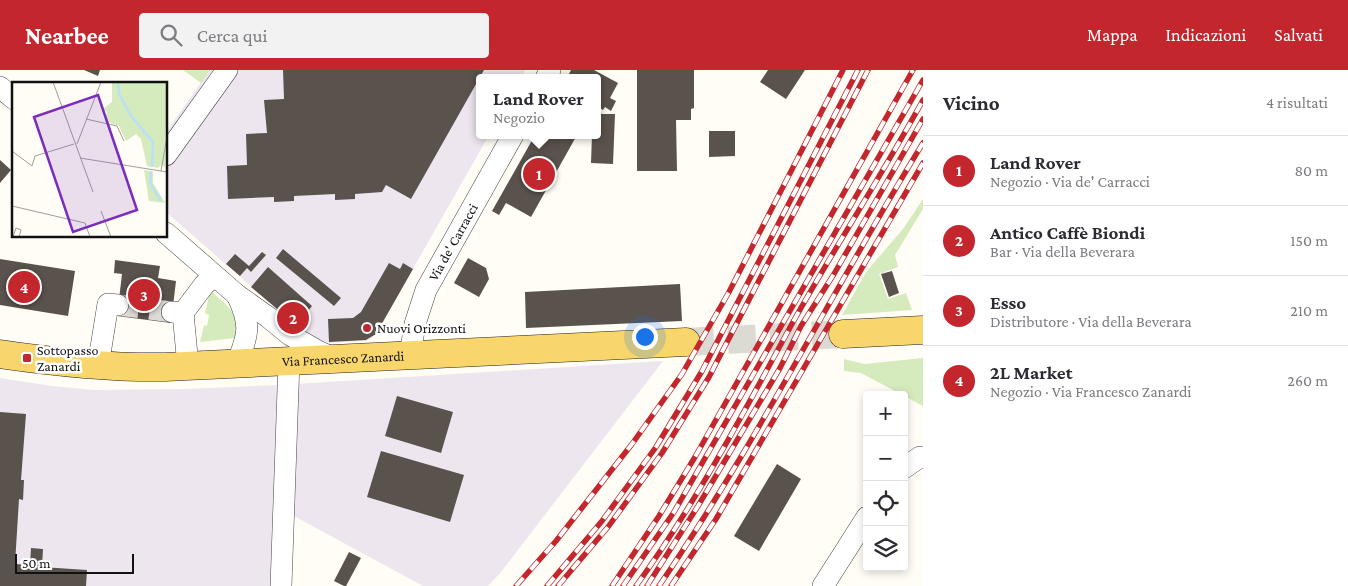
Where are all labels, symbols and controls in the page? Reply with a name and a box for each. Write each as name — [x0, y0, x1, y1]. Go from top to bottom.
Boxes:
search box — [139, 13, 489, 58]
icon: search — [157, 21, 185, 49]
text: Nearbee — [25, 22, 109, 49]
text: Cerca qui — [197, 25, 268, 46]
text: Mappa — [1087, 25, 1138, 45]
text: Indicazioni — [1166, 25, 1246, 45]
text: Salvati — [1274, 25, 1323, 45]
popup — [476, 74, 601, 139]
inset map — [12, 82, 168, 238]
text: Land Rover — [493, 88, 584, 109]
text: Vicino — [943, 91, 1000, 115]
text: 4 risultati — [1266, 94, 1328, 111]
text: Negozio — [493, 109, 545, 126]
text: Land Rover — [990, 152, 1081, 173]
pin: 1 — [523, 155, 555, 193]
text: 1 — [956, 162, 962, 179]
text: 80 m — [1294, 162, 1328, 179]
text: Negozio · Via de' Carracci — [990, 173, 1150, 190]
street label: Via de' Carracci — [425, 200, 481, 284]
text: Antico Caffè Biondi — [990, 222, 1145, 243]
text: 2 — [955, 232, 963, 249]
text: 150 m — [1290, 232, 1328, 249]
text: Bar · Via della Beverara — [990, 243, 1135, 260]
pin: 4 — [8, 268, 40, 306]
pin: 3 — [128, 276, 160, 314]
text: Esso — [990, 292, 1026, 313]
pin: 2 — [277, 299, 309, 337]
text: 3 — [955, 302, 963, 319]
text: 210 m — [1290, 302, 1328, 319]
text: Distributore · Via della Beverara — [990, 313, 1192, 330]
place label: Nuovi Orizzonti — [377, 320, 466, 336]
marker: Nuovi Orizzonti — [361, 322, 373, 334]
your location — [632, 324, 658, 350]
place label: Sottopasso Zanardi — [37, 342, 98, 374]
street label: Via Francesco Zanardi — [282, 348, 405, 369]
marker: Sottopasso Zanardi — [21, 352, 33, 364]
text: 2L Market — [990, 362, 1073, 383]
text: 4 — [955, 372, 963, 389]
text: 260 m — [1287, 372, 1328, 389]
text: Negozio · Via Francesco Zanardi — [990, 383, 1192, 400]
map controls — [863, 391, 908, 571]
button: + — [863, 391, 908, 436]
button: − — [863, 436, 908, 481]
button: locate — [863, 481, 908, 526]
button: layers — [863, 526, 908, 571]
scale bar — [15, 551, 134, 574]
text: 50 m — [22, 555, 50, 571]

